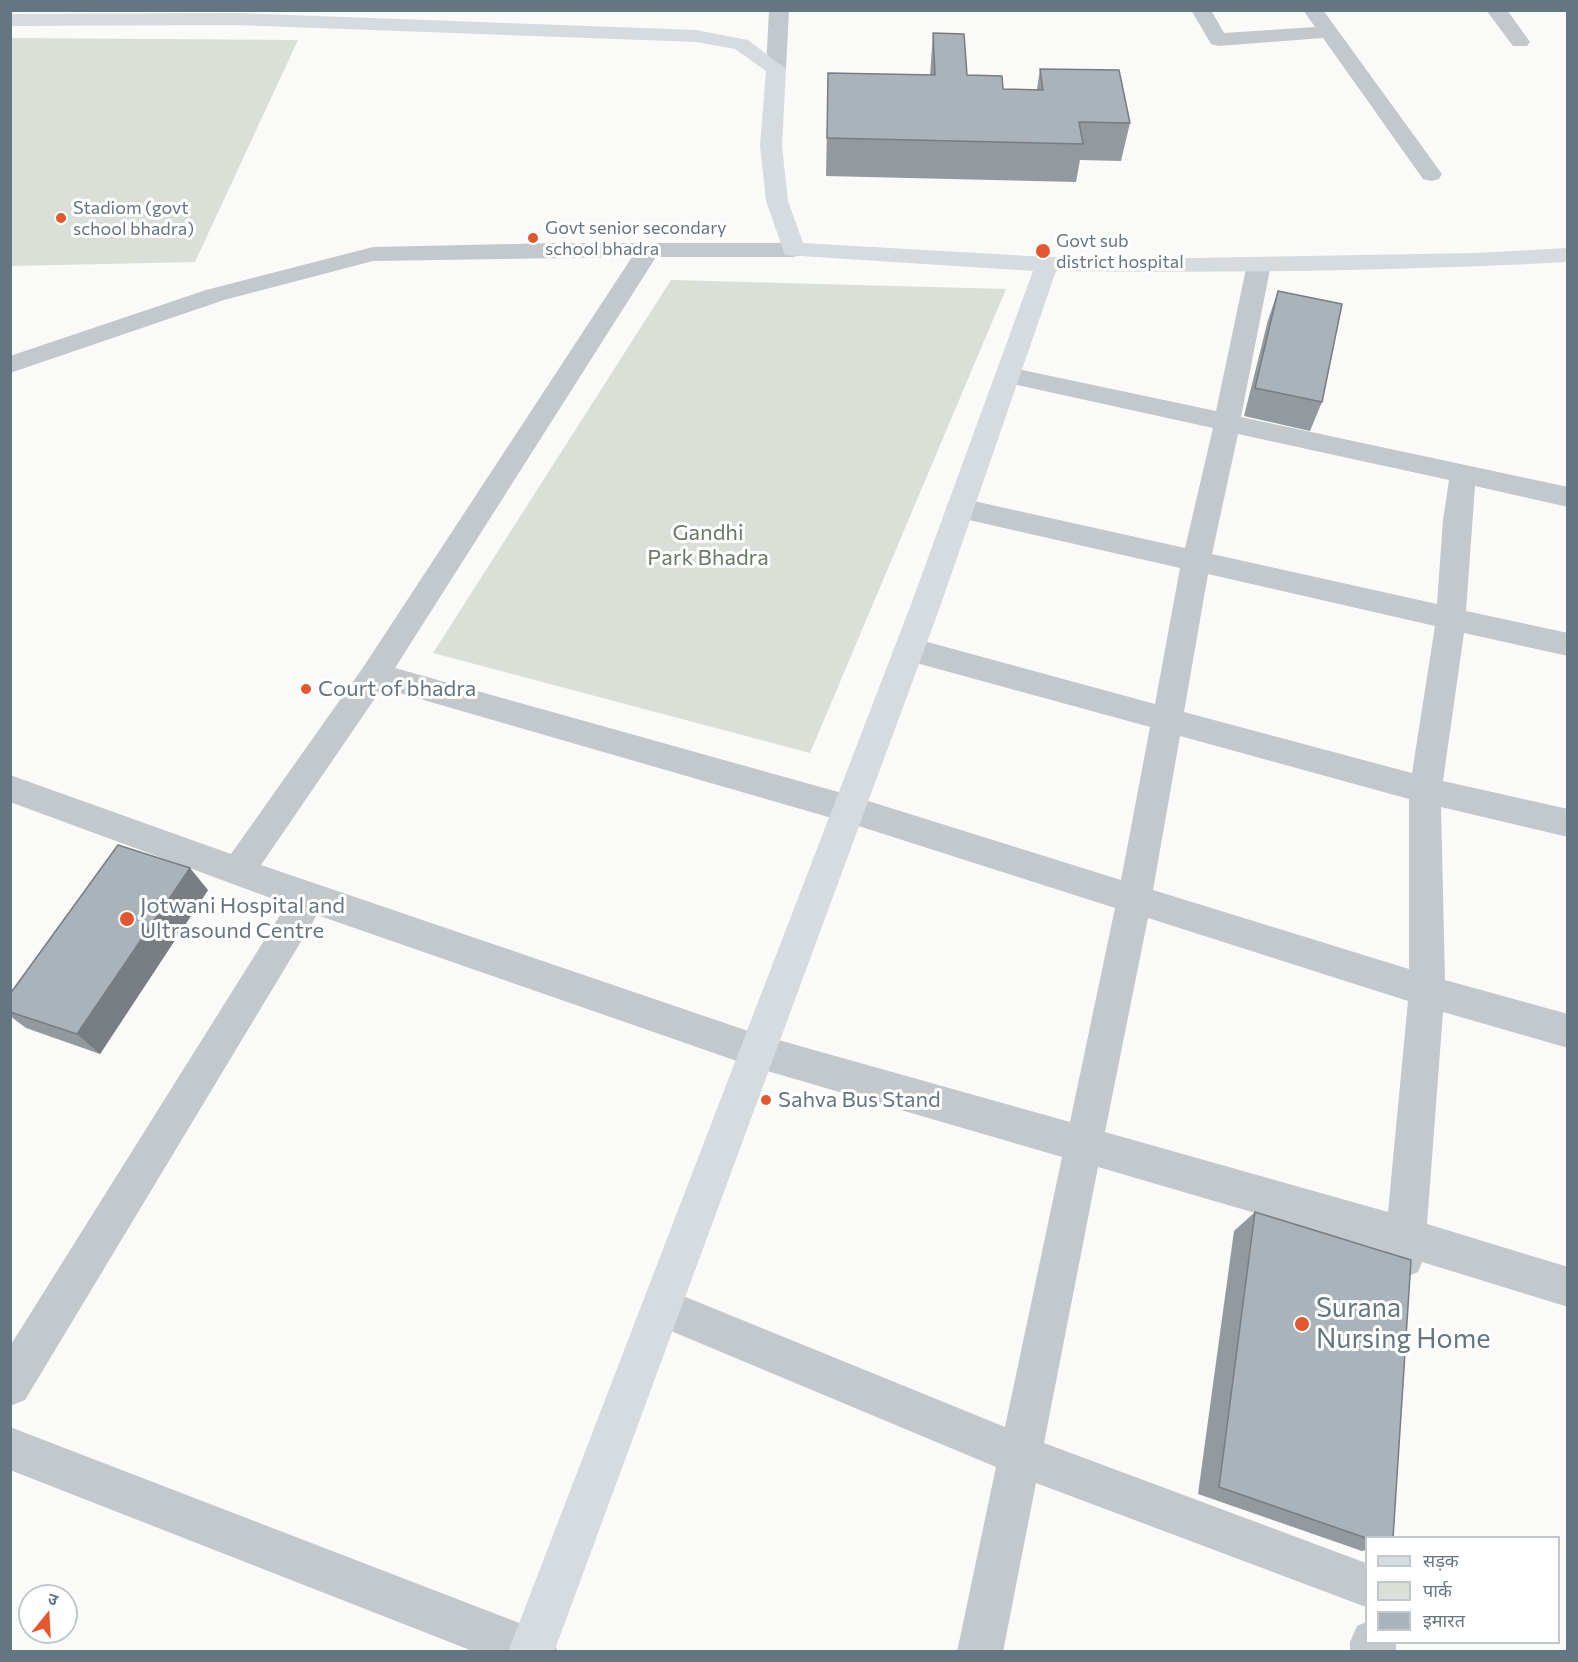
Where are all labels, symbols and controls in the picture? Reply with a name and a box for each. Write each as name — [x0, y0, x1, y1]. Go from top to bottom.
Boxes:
place label: Stadiom (govt school bhadra) — [73, 197, 194, 240]
marker: Stadiom (govt school bhadra) — [54, 211, 68, 225]
place label: Govt senior secondary school bhadra — [545, 217, 727, 260]
place label: Govt sub district hospital — [1056, 230, 1184, 272]
marker: Govt senior secondary school bhadra — [526, 231, 540, 245]
marker: Govt sub district hospital — [1034, 242, 1052, 260]
park label: Gandhi Park Bhadra — [647, 520, 769, 572]
place label: Court of bhadra — [318, 676, 476, 702]
marker: Court of bhadra — [299, 682, 313, 696]
place label: Jotwani Hospital and Ultrasound Centre — [140, 893, 345, 944]
marker: Jotwani Hospital and Ultrasound Centre — [118, 910, 136, 928]
place label: Sahva Bus Stand — [778, 1087, 941, 1113]
marker: Sahva Bus Stand — [759, 1093, 773, 1107]
place label: Surana Nursing Home — [1316, 1292, 1490, 1355]
marker: Surana Nursing Home — [1293, 1315, 1311, 1333]
legend — [1365, 1536, 1560, 1644]
text: सड़क — [1423, 1549, 1459, 1571]
text: पार्क — [1423, 1579, 1452, 1601]
north arrow — [18, 1584, 78, 1644]
text: उ — [46, 1588, 60, 1609]
text: इमारत — [1423, 1609, 1465, 1631]

